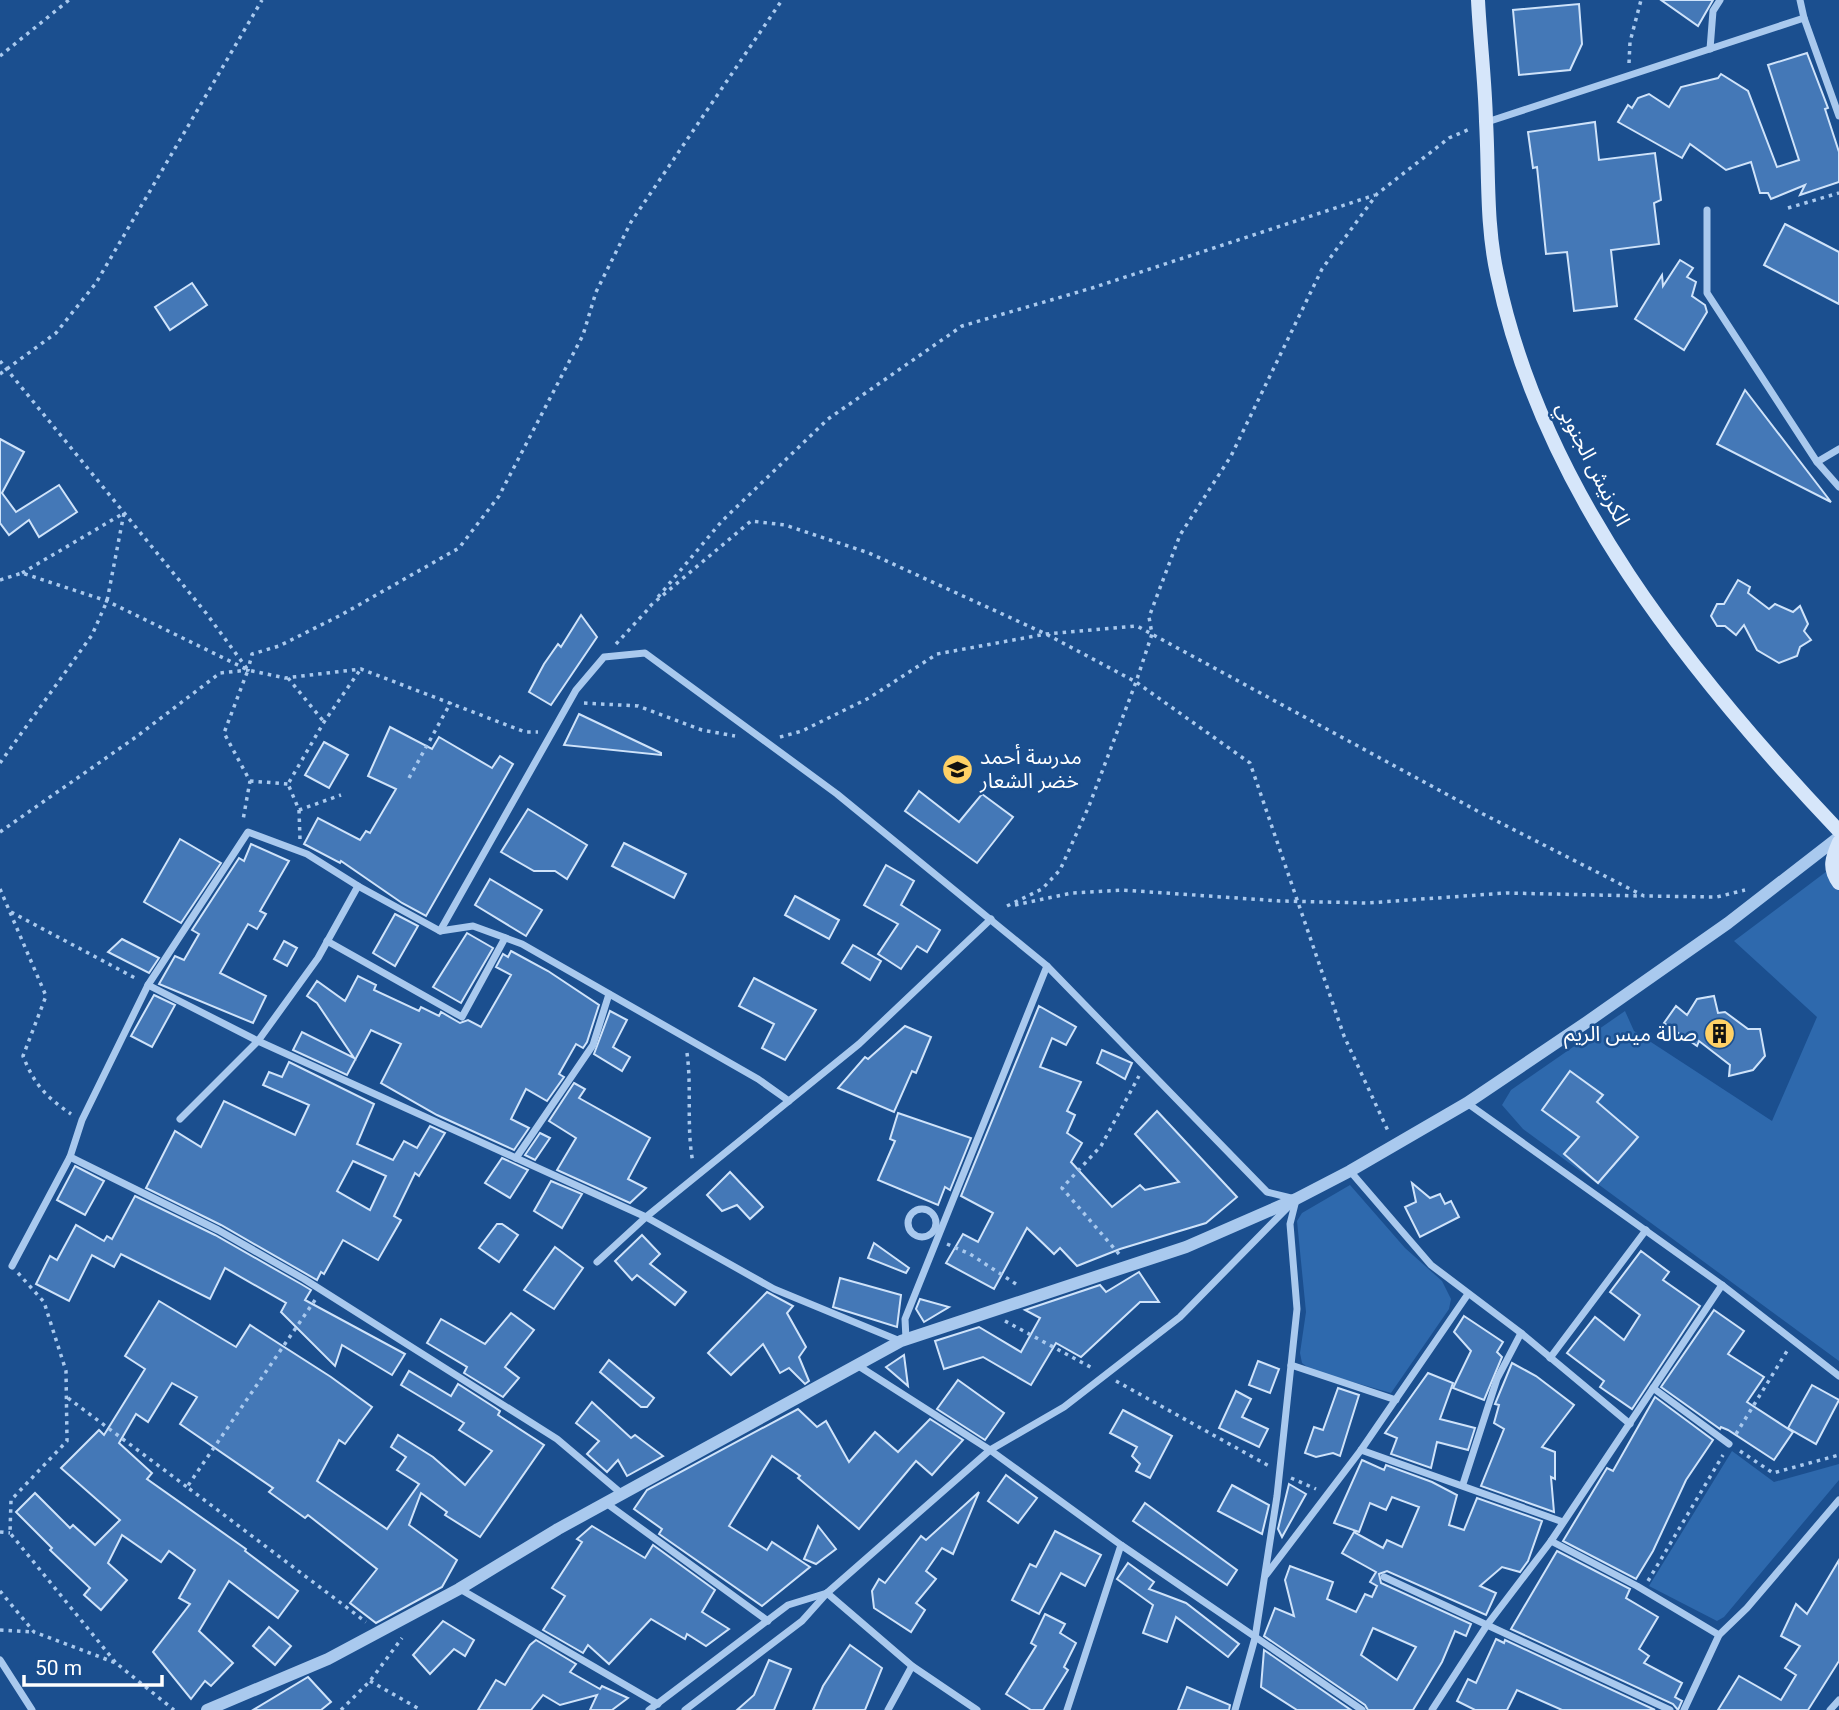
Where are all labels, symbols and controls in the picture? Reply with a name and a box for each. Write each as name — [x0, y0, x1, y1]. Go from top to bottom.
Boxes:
street label: الكرنيش الجنوبي — [1548, 398, 1635, 532]
place label: مدرسة أحمد خضر الشعار — [979, 744, 1082, 793]
school or university icon: مدرسة أحمد خضر الشعار — [940, 752, 974, 786]
building icon: صالة ميس الريم — [1703, 1017, 1737, 1051]
place label: صالة ميس الريم — [1564, 1022, 1697, 1049]
scale bar — [24, 1644, 163, 1688]
text: 50 m — [35, 1656, 82, 1680]

